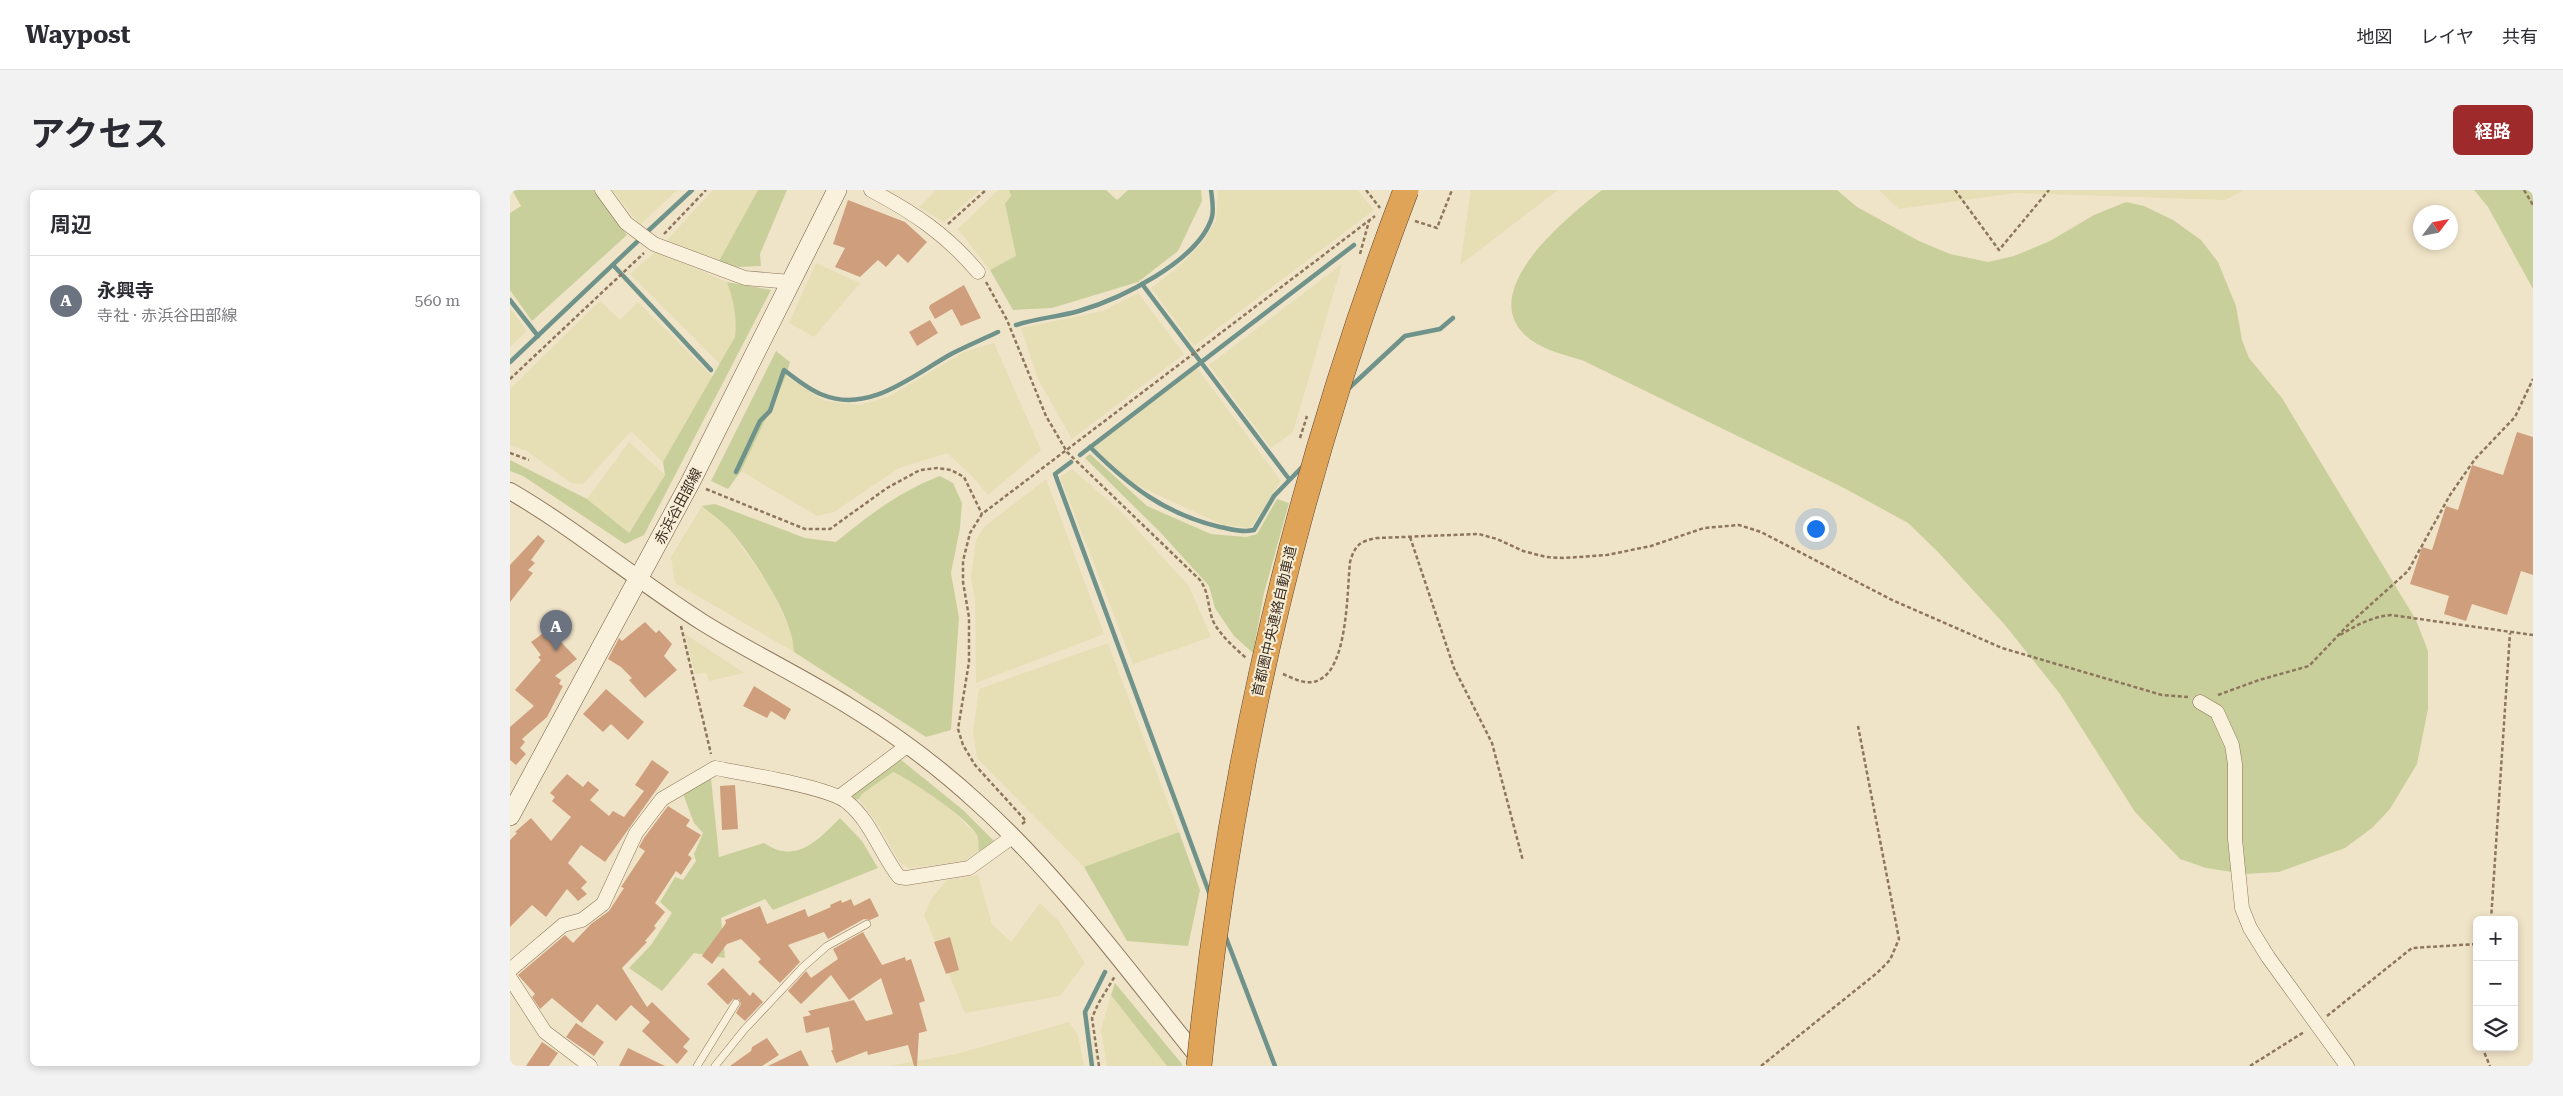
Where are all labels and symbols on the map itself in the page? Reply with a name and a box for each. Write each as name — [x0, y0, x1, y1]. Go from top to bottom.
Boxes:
north arrow — [2413, 205, 2458, 250]
street label: 赤浜谷田部線 — [651, 465, 705, 547]
your location — [1803, 516, 1829, 542]
street label: 首都圏中央連絡自動車道 — [1249, 544, 1299, 698]
pin: A — [540, 610, 572, 651]

